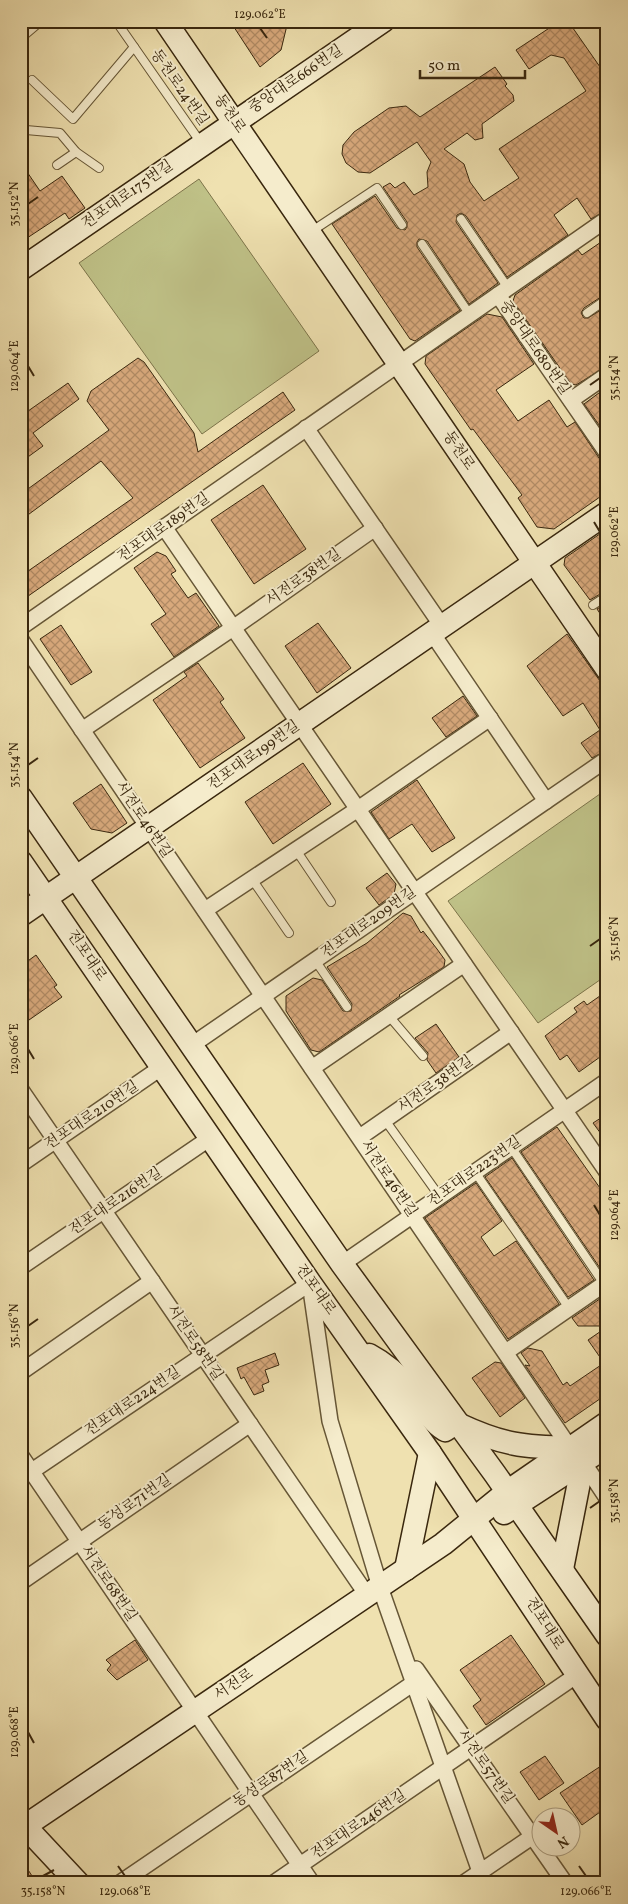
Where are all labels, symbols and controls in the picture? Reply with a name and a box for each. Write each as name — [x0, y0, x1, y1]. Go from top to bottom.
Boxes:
text: 129.062°E — [234, 7, 286, 23]
street label: 중앙대로666번길 — [245, 41, 347, 119]
street label: 동천로24번길 — [145, 46, 213, 130]
scale bar — [420, 48, 526, 80]
text: 50 m — [428, 56, 460, 77]
street label: 동천로 — [208, 90, 250, 138]
street label: 전포대로175번길 — [78, 156, 178, 234]
text: 35.152°N — [7, 182, 23, 226]
street label: 중앙대로680번길 — [494, 296, 574, 400]
text: 129.064°E — [7, 340, 23, 392]
text: 35.154°N — [607, 355, 623, 401]
street label: 동천로 — [437, 427, 479, 475]
street label: 전포대로189번길 — [114, 488, 214, 568]
text: 129.062°E — [607, 506, 623, 558]
street label: 서전로38번길 — [262, 544, 346, 612]
street label: 전포대로199번길 — [204, 716, 304, 796]
text: 35.154°N — [7, 742, 23, 788]
street label: 서전로46번길 — [109, 777, 177, 863]
street label: 전포대로209번길 — [317, 882, 421, 964]
text: 35.156°N — [607, 917, 623, 961]
street label: 전포대로 — [61, 926, 111, 986]
text: 129.066°E — [7, 1023, 23, 1075]
street label: 서전로38번길 — [394, 1051, 478, 1119]
street label: 전포대로210번길 — [41, 1077, 143, 1155]
street label: 전포대로223번길 — [424, 1132, 526, 1212]
street label: 서전로46번길 — [354, 1136, 422, 1222]
street label: 전포대로216번길 — [65, 1163, 167, 1241]
text: 129.064°E — [607, 1189, 623, 1241]
street label: 전포대로 — [290, 1260, 341, 1320]
street label: 서전로58번길 — [161, 1301, 227, 1385]
text: 35.156°N — [7, 1304, 23, 1348]
street label: 전포대로224번길 — [81, 1362, 185, 1442]
street label: 동성로71번길 — [94, 1470, 176, 1536]
text: 35.158°N — [607, 1479, 623, 1523]
street label: 서전로68번길 — [75, 1542, 141, 1626]
street label: 전포대로 — [520, 1594, 569, 1655]
street label: 서전로 — [210, 1664, 258, 1706]
text: 129.068°E — [7, 1706, 23, 1758]
street label: 서전로57번길 — [451, 1725, 519, 1809]
street label: 동성로87번길 — [229, 1747, 313, 1813]
street label: 전포대로246번길 — [307, 1785, 411, 1865]
north arrow — [530, 1806, 580, 1856]
text: N — [553, 1831, 572, 1852]
text: 35.158°N — [21, 1884, 65, 1900]
text: 129.068°E — [99, 1884, 151, 1900]
text: 129.066°E — [560, 1884, 612, 1900]

